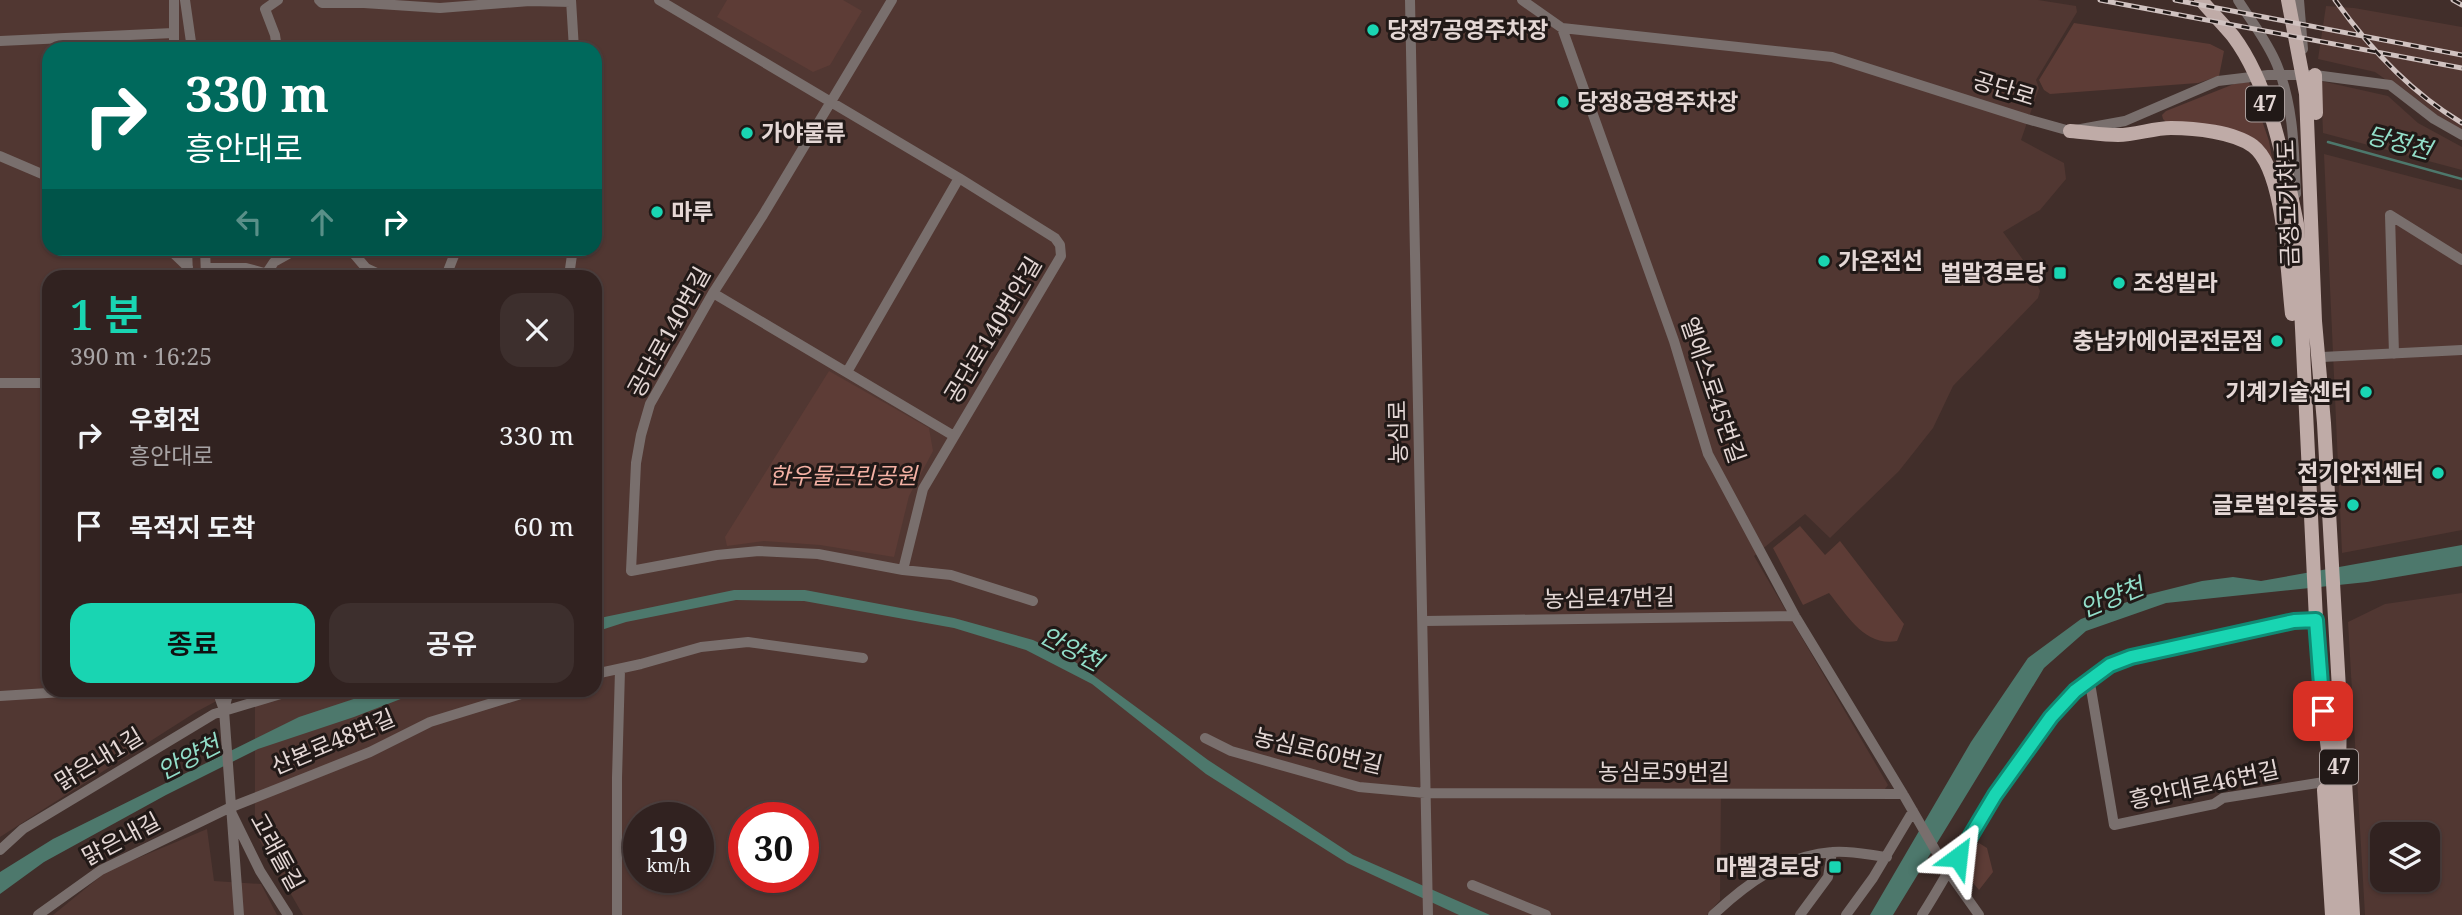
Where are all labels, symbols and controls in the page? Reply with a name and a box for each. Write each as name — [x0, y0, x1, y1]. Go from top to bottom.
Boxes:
place label: 당정7공영주차장 — [1387, 13, 1548, 45]
marker: 당정7공영주차장 — [1365, 22, 1381, 38]
text: 330 m — [185, 60, 329, 126]
street label: 공단로 — [1969, 63, 2039, 113]
icon: right — [70, 70, 161, 161]
place label: 당정8공영주차장 — [1577, 85, 1738, 117]
road number: 47 — [2246, 86, 2284, 122]
marker: 당정8공영주차장 — [1555, 94, 1571, 110]
place label: 가야물류 — [761, 116, 846, 148]
water label: 당정천 — [2363, 117, 2438, 167]
marker: 가야물류 — [739, 125, 755, 141]
text: 흥안대로 — [185, 126, 303, 169]
street label: 금정고가차도 — [2269, 139, 2305, 267]
place label: 마루 — [671, 195, 713, 227]
icon: left — [230, 203, 268, 241]
icon: ahead — [303, 203, 341, 241]
icon: right — [376, 203, 414, 241]
marker: 마루 — [649, 204, 665, 220]
place label: 가온전선 — [1838, 244, 1923, 276]
street label: 공단로140번안길 — [936, 250, 1048, 409]
marker: 가온전선 — [1816, 253, 1832, 269]
place label: 벌말경로당 — [1940, 256, 2046, 288]
street label: 공단로140번길 — [619, 261, 717, 402]
marker: 벌말경로당 — [2052, 265, 2068, 281]
place label: 조성빌라 — [2133, 266, 2218, 298]
marker: 조성빌라 — [2111, 275, 2127, 291]
text: 1 분 — [70, 285, 143, 342]
button: close — [500, 293, 574, 367]
street label: 엘에스로45번길 — [1674, 312, 1754, 467]
place label: 충남카에어콘전문점 — [2073, 324, 2263, 356]
marker: 충남카에어콘전문점 — [2269, 333, 2285, 349]
text: 390 m · 16:25 — [70, 340, 212, 372]
place label: 기계기술센터 — [2225, 375, 2352, 407]
marker: 기계기술센터 — [2358, 384, 2374, 400]
street label: 농심로 — [1380, 400, 1414, 464]
text: 우회전 — [129, 401, 201, 437]
icon: right — [70, 416, 108, 454]
text: 330 m — [499, 417, 574, 453]
text: 흥안대로 — [129, 439, 214, 471]
place label: 전기안전센터 — [2297, 456, 2424, 488]
park label: 한우물근린공원 — [769, 459, 919, 491]
marker: 전기안전센터 — [2430, 465, 2446, 481]
place label: 글로벌인증동 — [2212, 488, 2339, 520]
marker: 글로벌인증동 — [2345, 497, 2361, 513]
icon: arrive — [70, 507, 108, 545]
text: 60 m — [514, 508, 574, 544]
text: 목적지 도착 — [129, 509, 255, 545]
water label: 안양천 — [2075, 568, 2151, 624]
street label: 농심로47번길 — [1543, 580, 1675, 614]
button: 종료 — [70, 603, 315, 683]
button: 공유 — [329, 603, 574, 683]
water label: 안양천 — [1035, 618, 1111, 679]
pin — [2293, 681, 2353, 741]
icon: arrive — [2304, 692, 2342, 730]
street label: 산본로48번길 — [266, 701, 399, 782]
street label: 맑은내1길 — [48, 719, 149, 797]
street label: 농심로60번길 — [1251, 720, 1386, 780]
water label: 안양천 — [151, 726, 228, 786]
road number: 47 — [2320, 750, 2358, 784]
street label: 흥안대로46번길 — [2126, 752, 2282, 816]
street label: 농심로59번길 — [1598, 755, 1730, 787]
speed limit sign: 30 — [728, 802, 819, 893]
street label: 맑은내길 — [76, 804, 165, 872]
street label: 고래들길 — [243, 807, 312, 896]
text: 19 — [649, 815, 688, 862]
position arrow — [1921, 820, 1995, 894]
map controls — [2370, 822, 2440, 892]
button: layers — [2370, 822, 2440, 892]
place label: 마벨경로당 — [1715, 850, 1821, 882]
text: km/h — [646, 853, 691, 877]
marker: 마벨경로당 — [1827, 859, 1843, 875]

